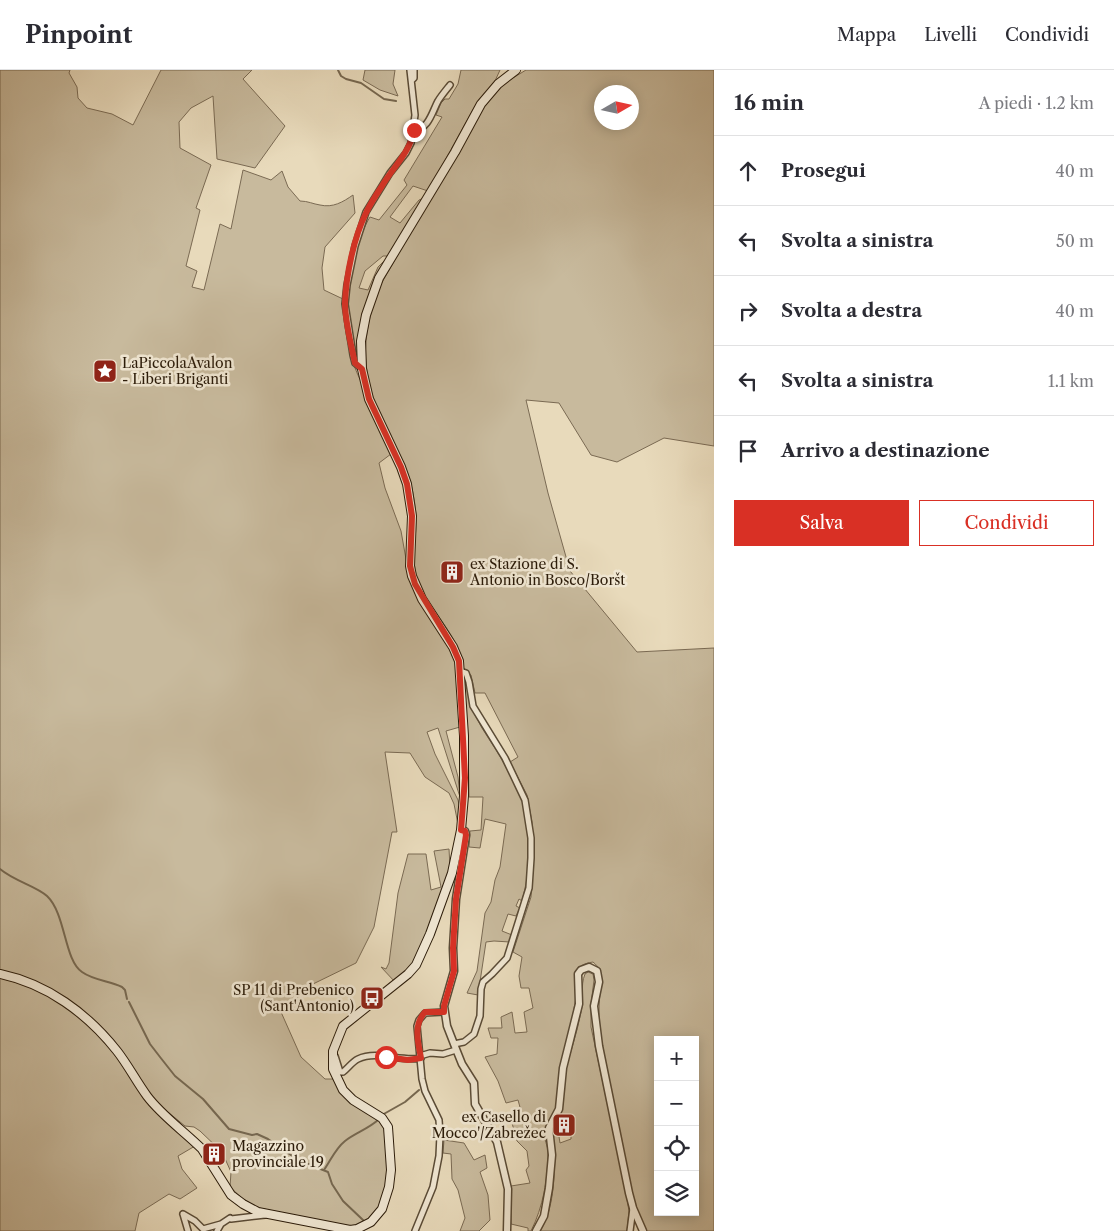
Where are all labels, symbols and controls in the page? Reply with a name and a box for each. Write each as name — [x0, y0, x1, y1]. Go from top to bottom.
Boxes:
text: Pinpoint — [25, 20, 132, 49]
text: Mappa — [837, 24, 896, 46]
text: Livelli — [924, 24, 977, 46]
text: Condividi — [1005, 24, 1089, 46]
north arrow — [594, 85, 639, 130]
text: 16 min — [734, 90, 804, 115]
text: A piedi · 1.2 km — [979, 93, 1094, 113]
route end — [403, 119, 426, 142]
icon: ahead — [734, 157, 762, 185]
text: Prosegui — [781, 159, 866, 182]
text: 40 m — [1055, 161, 1094, 181]
icon: left — [734, 227, 762, 255]
text: Svolta a sinistra — [781, 229, 934, 252]
text: 50 m — [1056, 231, 1094, 251]
icon: right — [734, 297, 762, 325]
text: Svolta a destra — [781, 299, 922, 322]
text: 40 m — [1055, 301, 1094, 321]
place label: LaPiccolaAvalon - Liberi Briganti — [122, 354, 233, 388]
place icon: LaPiccolaAvalon - Liberi Briganti — [92, 358, 118, 384]
icon: left — [734, 367, 762, 395]
text: Svolta a sinistra — [781, 369, 934, 392]
text: 1.1 km — [1048, 371, 1094, 391]
icon: arrive — [734, 437, 762, 465]
text: Arrivo a destinazione — [781, 439, 990, 462]
button: Salva — [734, 500, 909, 546]
button: Condividi — [919, 500, 1094, 546]
place label: ex Stazione di S. Antonio in Bosco/Boršt — [469, 555, 625, 589]
building icon: ex Stazione di S. Antonio in Bosco/Boršt — [439, 559, 465, 585]
place label: SP 11 di Prebenico (Sant'Antonio) — [233, 981, 354, 1015]
bus stop icon: SP 11 di Prebenico (Sant'Antonio) — [359, 985, 385, 1011]
map controls — [654, 1036, 699, 1216]
button: + — [654, 1036, 699, 1081]
route start — [375, 1046, 398, 1069]
button: − — [654, 1081, 699, 1126]
place label: ex Casello di Mocco'/Zabrežec — [432, 1108, 546, 1142]
building icon: ex Casello di Mocco'/Zabrežec — [551, 1112, 577, 1138]
button: locate — [654, 1126, 699, 1171]
place label: Magazzino provinciale 19 — [232, 1137, 324, 1171]
building icon: Magazzino provinciale 19 — [201, 1141, 227, 1167]
button: layers — [654, 1171, 699, 1216]

